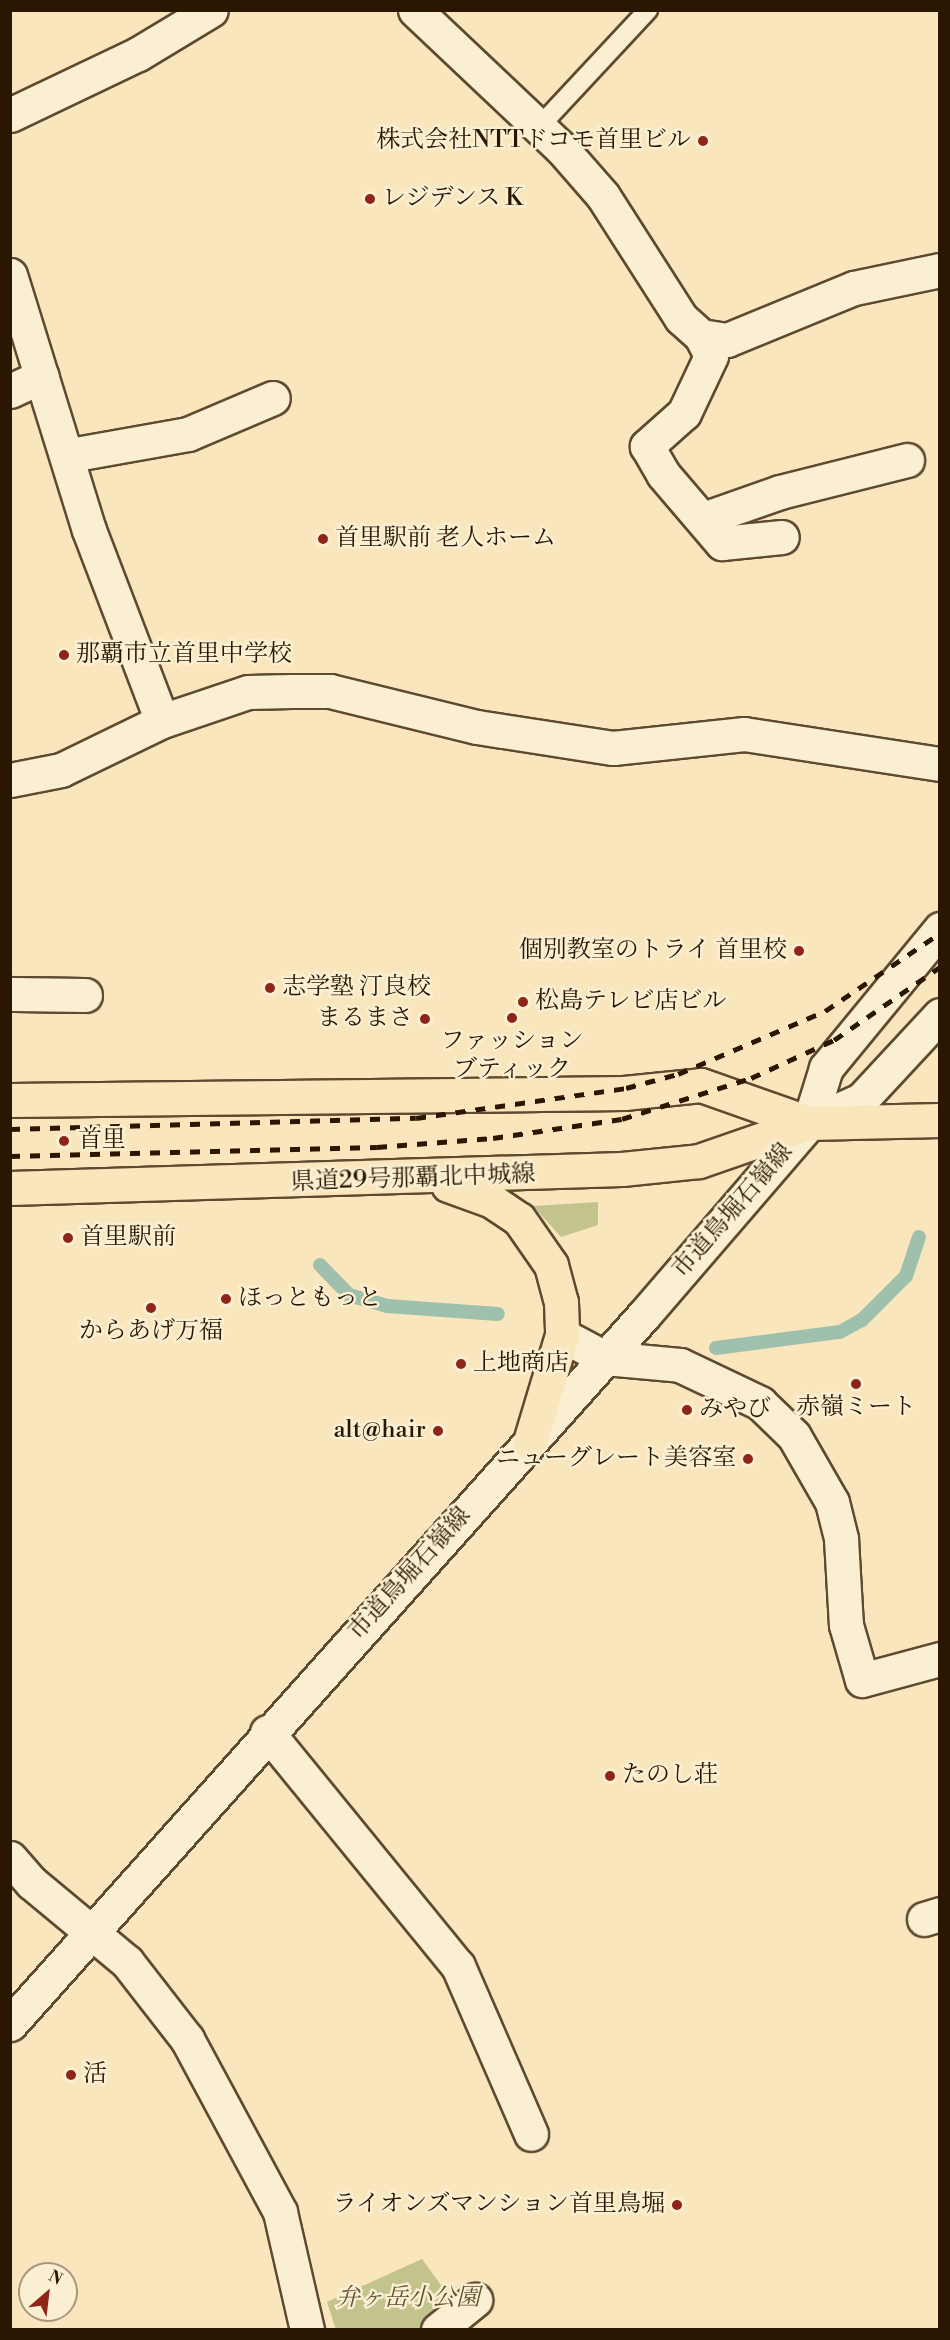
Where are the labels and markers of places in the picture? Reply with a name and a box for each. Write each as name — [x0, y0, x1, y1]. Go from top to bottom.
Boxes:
place label: 株式会社NTTドコモ首里ビル — [375, 127, 691, 155]
marker: 株式会社NTTドコモ首里ビル — [696, 134, 710, 148]
place label: レジデンス K — [382, 185, 524, 213]
marker: レジデンス K — [363, 192, 377, 206]
place label: 首里駅前 老人ホーム — [335, 525, 556, 553]
marker: 首里駅前 老人ホーム — [316, 532, 330, 546]
place label: 那覇市立首里中学校 — [76, 641, 292, 669]
marker: 那覇市立首里中学校 — [57, 648, 71, 662]
place label: 個別教室のトライ 首里校 — [518, 937, 787, 965]
marker: 個別教室のトライ 首里校 — [792, 944, 806, 958]
place label: 志学塾 汀良校 — [282, 974, 431, 1002]
marker: 志学塾 汀良校 — [263, 981, 277, 995]
place label: 松島テレビ店ビル — [535, 988, 727, 1016]
marker: 松島テレビ店ビル — [516, 995, 530, 1009]
place label: まるまさ — [317, 1005, 413, 1033]
marker: ファッション ブティック — [505, 1011, 519, 1025]
marker: まるまさ — [418, 1012, 432, 1026]
place label: ファッション ブティック — [440, 1028, 584, 1084]
place label: 首里 — [78, 1127, 126, 1155]
marker: 首里 — [55, 1132, 73, 1150]
place label: 首里駅前 — [80, 1224, 176, 1252]
marker: 首里駅前 — [61, 1231, 75, 1245]
place label: ほっともっと — [238, 1285, 382, 1313]
marker: ほっともっと — [219, 1292, 233, 1306]
marker: からあげ万福 — [144, 1301, 158, 1315]
place label: からあげ万福 — [79, 1318, 223, 1346]
place label: 上地商店 — [473, 1350, 569, 1378]
marker: 上地商店 — [454, 1357, 468, 1371]
marker: 赤嶺ミート — [849, 1377, 863, 1391]
place label: 赤嶺ミート — [796, 1394, 916, 1422]
place label: みやび — [699, 1396, 771, 1424]
marker: みやび — [680, 1403, 694, 1417]
place label: alt@hair — [333, 1417, 426, 1445]
marker: alt@hair — [431, 1424, 445, 1438]
place label: ニューグレート美容室 — [496, 1445, 736, 1473]
marker: ニューグレート美容室 — [741, 1452, 755, 1466]
place label: たのし荘 — [622, 1762, 718, 1790]
marker: たのし荘 — [603, 1769, 617, 1783]
place label: 活 — [83, 2061, 107, 2089]
marker: 活 — [64, 2068, 78, 2082]
place label: ライオンズマンション首里鳥堀 — [329, 2191, 665, 2219]
marker: ライオンズマンション首里鳥堀 — [670, 2198, 684, 2212]

